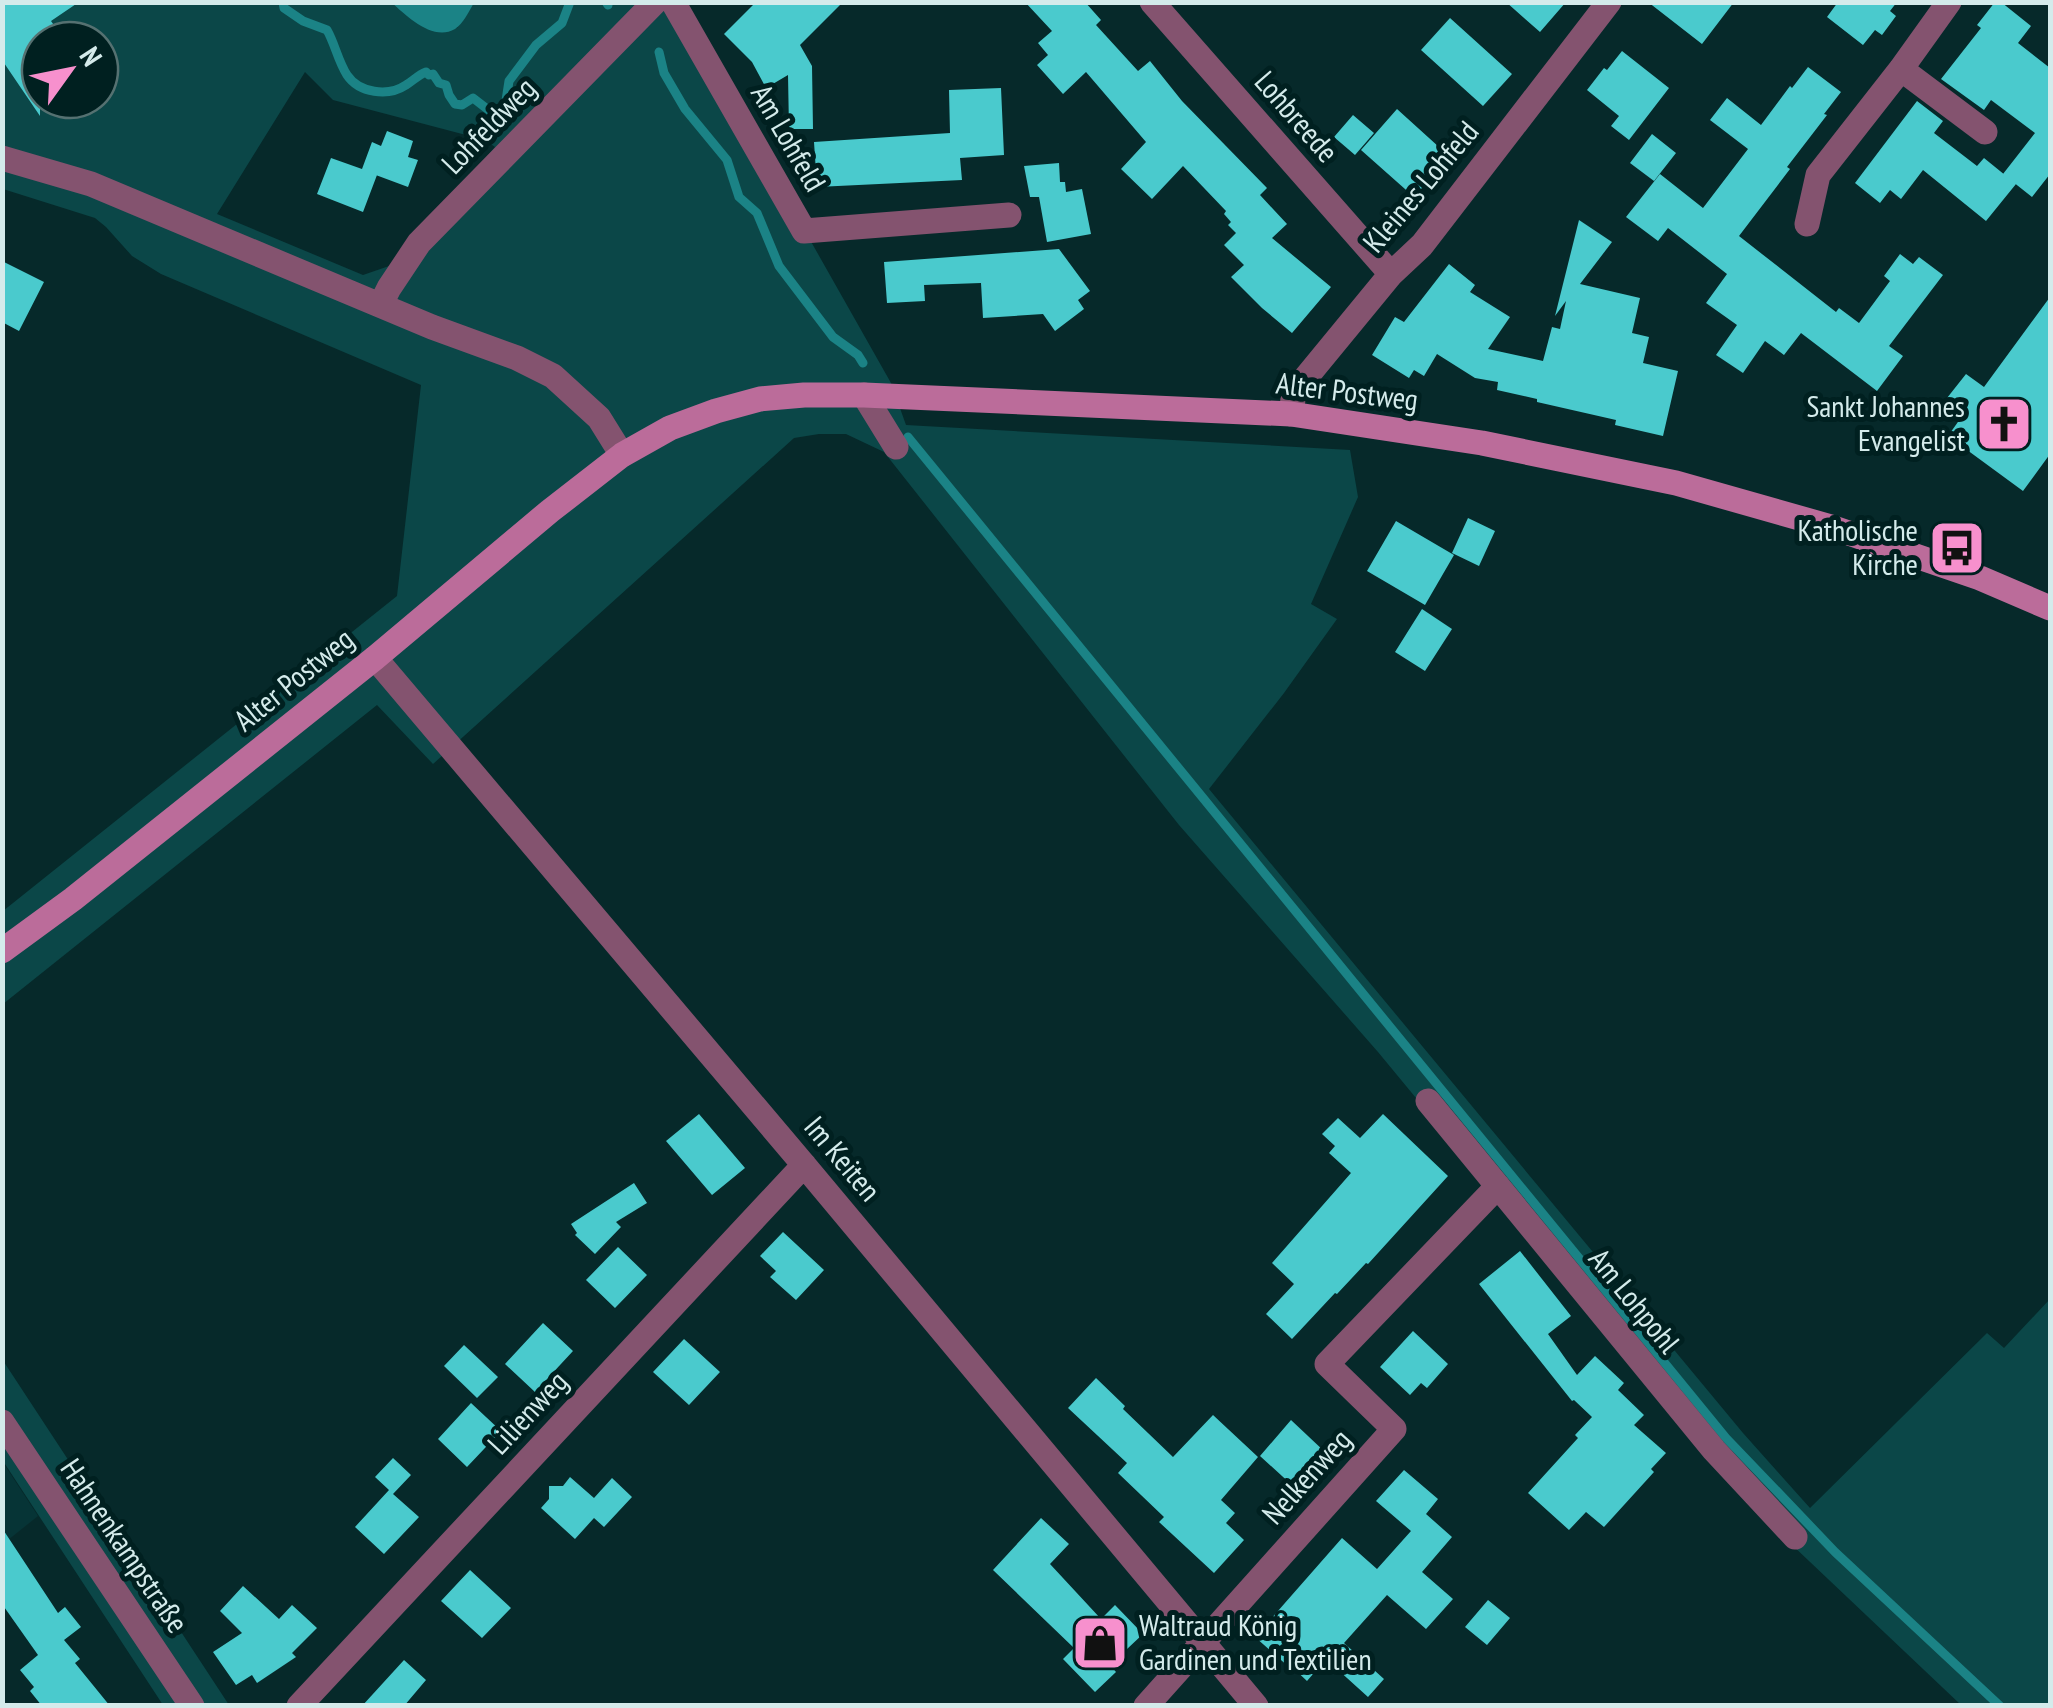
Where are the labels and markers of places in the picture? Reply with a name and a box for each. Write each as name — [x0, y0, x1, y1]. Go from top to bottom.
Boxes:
place label: Sankt Johannes Evangelist — [1806, 386, 1966, 459]
church icon: Sankt Johannes Evangelist — [1974, 394, 2034, 454]
place label: Katholische Kirche — [1798, 510, 1918, 583]
bus stop icon: Katholische Kirche — [1927, 518, 1987, 578]
place label: Waltraud König Gardinen und Textilien — [1139, 1605, 1372, 1678]
shop icon: Waltraud König Gardinen und Textilien — [1070, 1613, 1130, 1673]

